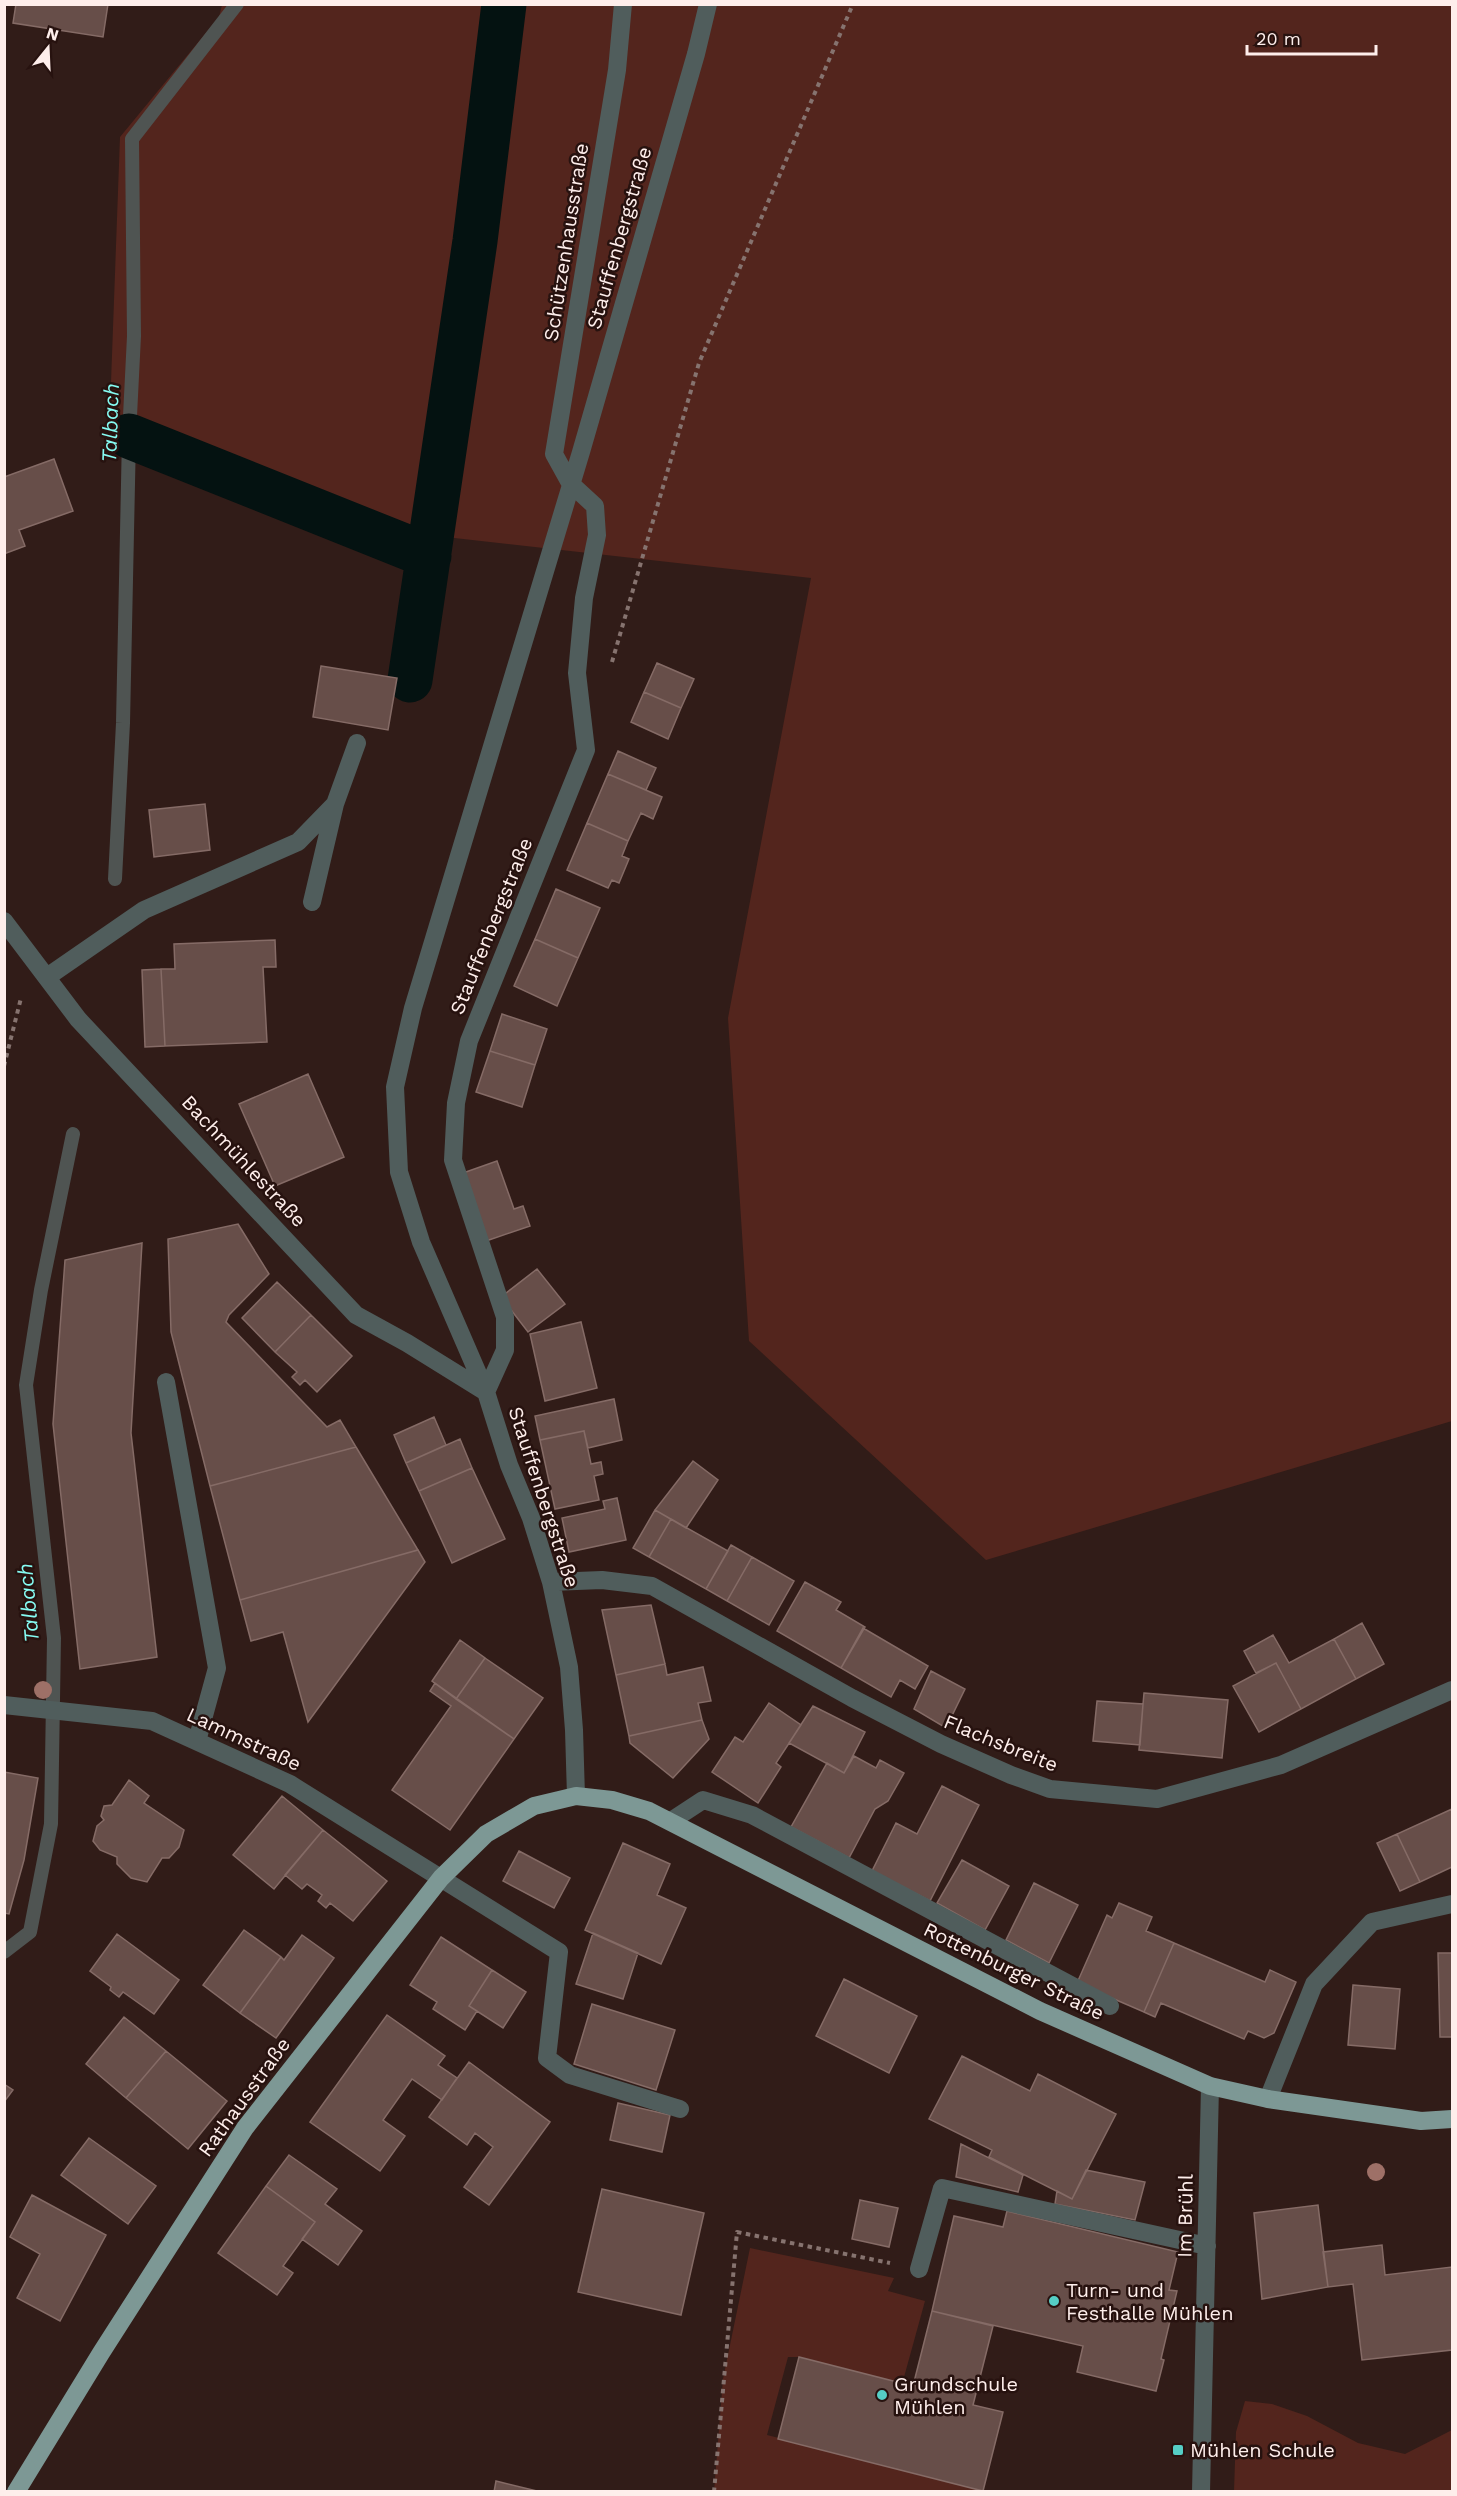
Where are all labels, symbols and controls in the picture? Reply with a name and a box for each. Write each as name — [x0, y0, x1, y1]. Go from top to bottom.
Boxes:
north arrow — [18, 18, 78, 78]
scale bar — [1247, 18, 1376, 56]
text: N — [44, 23, 61, 45]
text: 20 m — [1256, 28, 1301, 49]
street label: Schützenhausstraße — [538, 141, 594, 343]
street label: Stauffenbergstraße — [581, 144, 657, 332]
water label: Talbach — [96, 383, 124, 463]
street label: Stauffenbergstraße — [445, 834, 537, 1018]
street label: Bachmühlestraße — [177, 1090, 311, 1232]
street label: Stauffenbergstraße — [503, 1404, 585, 1590]
water label: Talbach — [12, 1562, 44, 1644]
street label: Lammstraße — [183, 1702, 305, 1776]
street label: Flachsbreite — [940, 1709, 1062, 1777]
street label: Rottenburger Straße — [920, 1917, 1108, 2025]
street label: Rathausstraße — [193, 2033, 295, 2161]
street label: Im Brühl — [1172, 2174, 1198, 2258]
place label: Turn- und Festhalle Mühlen — [1066, 2278, 1234, 2325]
marker: Turn- und Festhalle Mühlen — [1047, 2294, 1061, 2308]
place label: Grundschule Mühlen — [894, 2372, 1018, 2419]
marker: Grundschule Mühlen — [875, 2388, 889, 2402]
place label: Mühlen Schule — [1190, 2438, 1335, 2462]
marker: Mühlen Schule — [1171, 2443, 1185, 2457]

